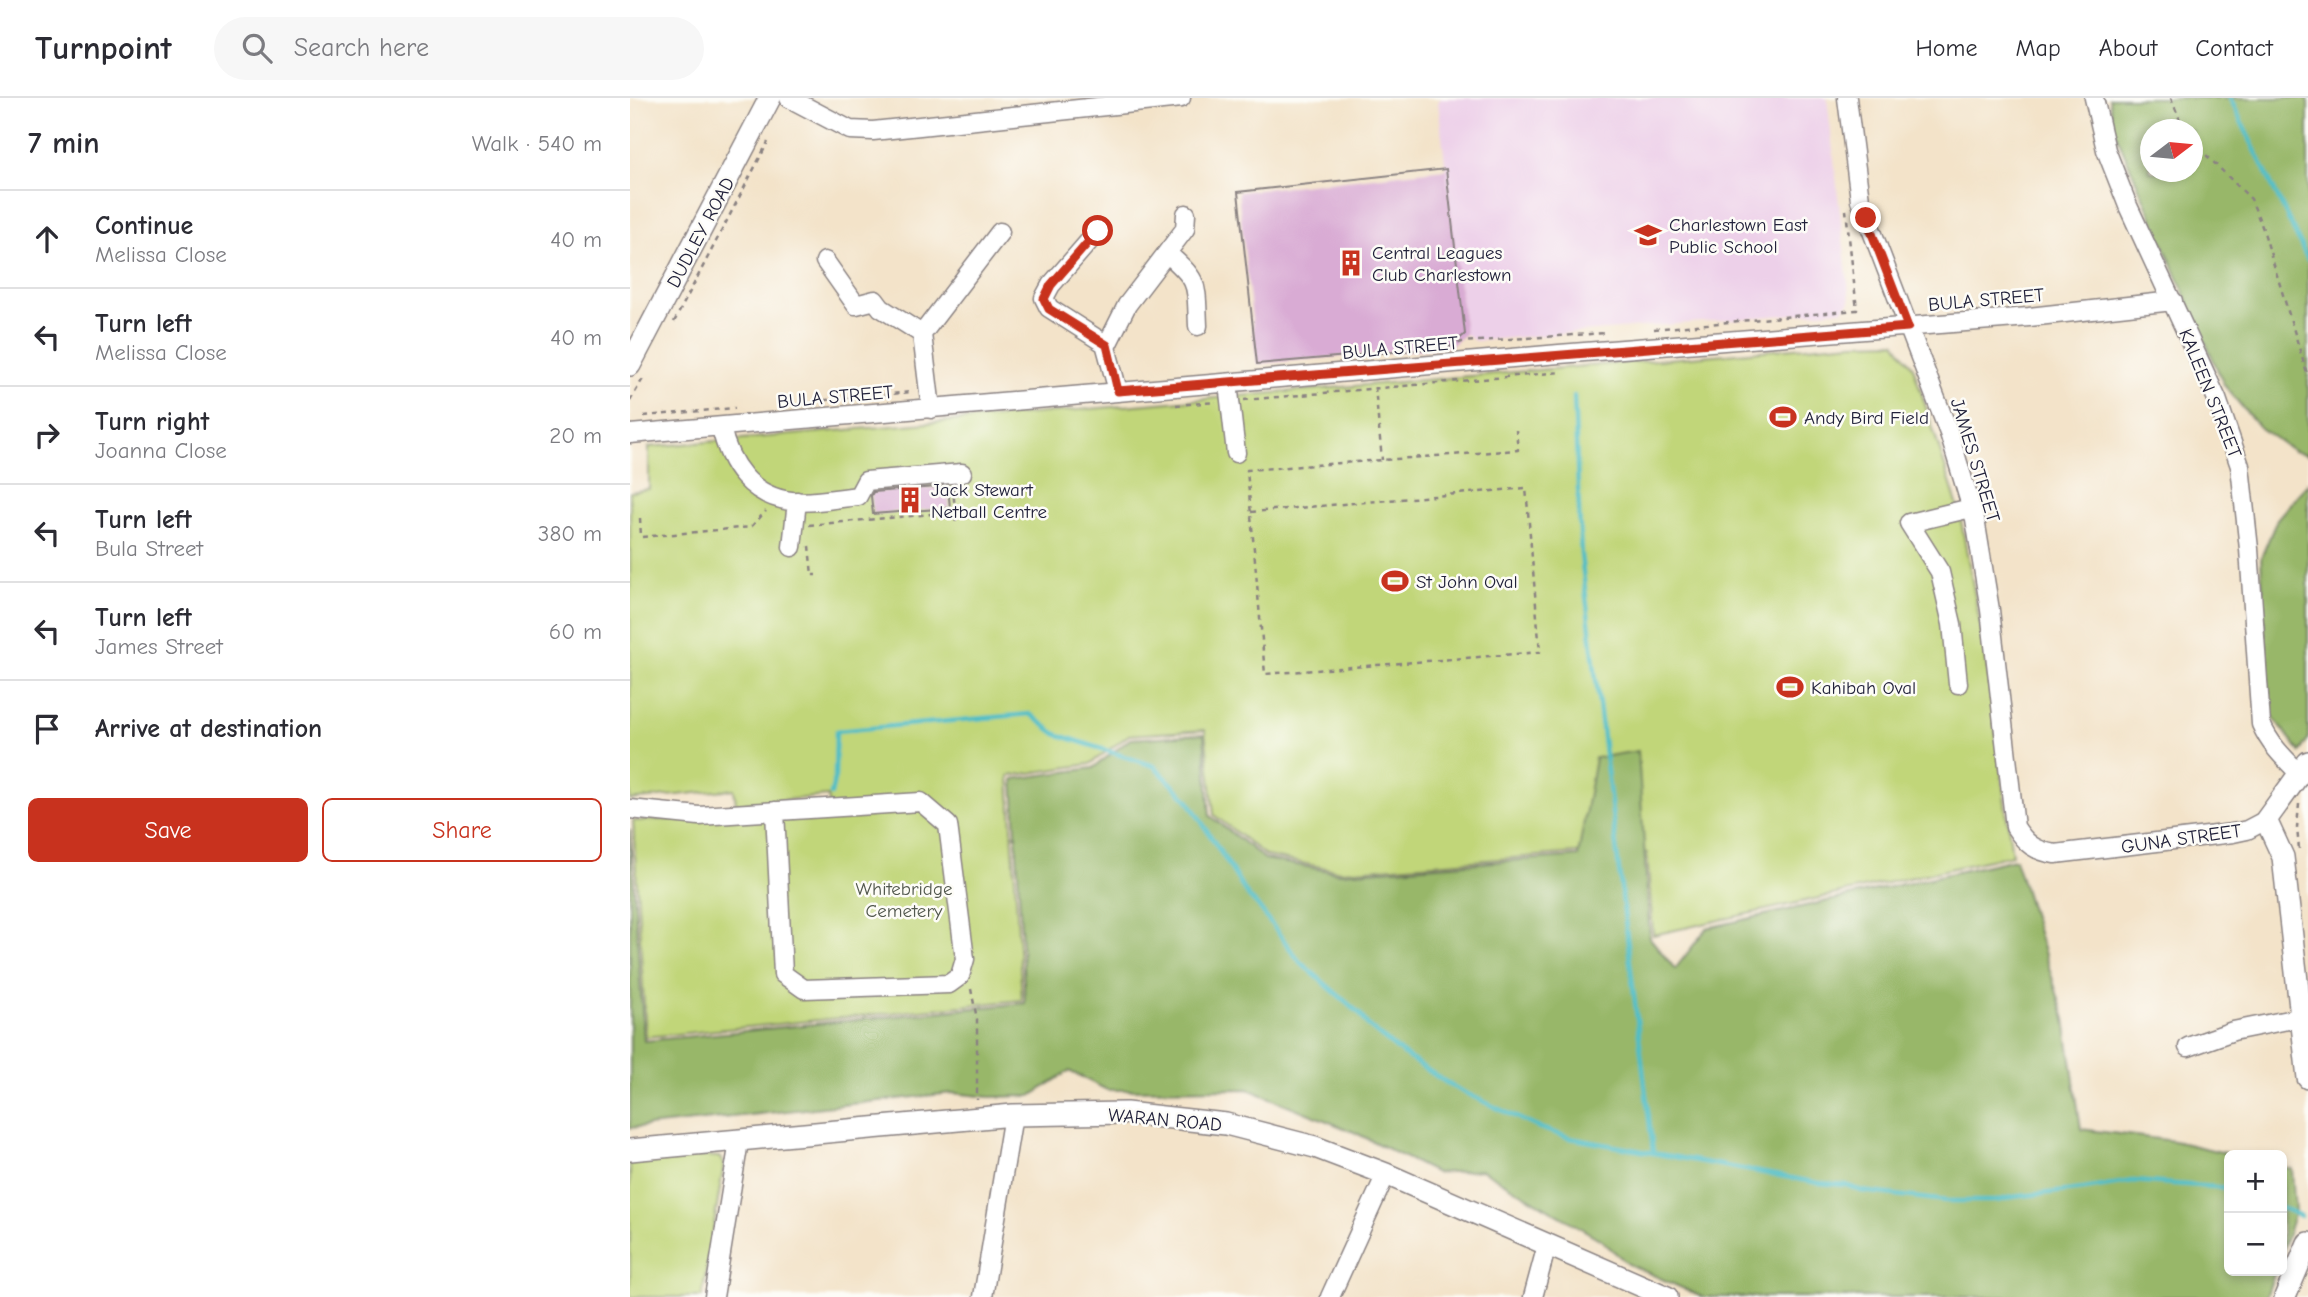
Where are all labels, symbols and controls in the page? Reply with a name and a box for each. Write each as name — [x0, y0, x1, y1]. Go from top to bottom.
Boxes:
search box — [214, 17, 704, 80]
text: Turnpoint — [35, 29, 172, 67]
icon: search — [238, 29, 276, 67]
text: Search here — [294, 33, 429, 63]
text: Home — [1916, 34, 1977, 62]
text: Map — [2015, 34, 2061, 62]
text: About — [2099, 34, 2157, 62]
text: Contact — [2195, 34, 2273, 62]
north arrow — [2140, 119, 2203, 182]
text: 7 min — [28, 126, 100, 161]
text: Walk · 540 m — [472, 130, 602, 157]
street label: DUDLEY ROAD — [662, 173, 739, 292]
route end — [1850, 202, 1881, 233]
text: Continue — [95, 211, 193, 241]
place label: Charlestown East Public School — [1669, 214, 1808, 258]
route start — [1082, 215, 1113, 246]
icon: ahead — [28, 220, 66, 258]
school or university icon: Charlestown East Public School — [1633, 220, 1663, 250]
text: 40 m — [550, 226, 602, 253]
text: Melissa Close — [95, 241, 227, 268]
place label: Central Leagues Club Charlestown — [1372, 242, 1511, 286]
building icon: Central Leagues Club Charlestown — [1336, 248, 1366, 278]
street label: BULA STREET — [1927, 284, 2045, 316]
text: Turn left — [95, 309, 192, 339]
icon: left — [28, 318, 66, 356]
text: 40 m — [550, 324, 602, 351]
street label: KALEEN STREET — [2174, 326, 2246, 461]
street label: BULA STREET — [1341, 332, 1459, 364]
text: Melissa Close — [95, 339, 227, 366]
street label: BULA STREET — [776, 381, 894, 413]
street label: JAMES STREET — [1946, 396, 2004, 525]
sports icon: Andy Bird Field — [1768, 402, 1798, 432]
text: Turn right — [95, 407, 209, 437]
place label: Andy Bird Field — [1804, 407, 1929, 429]
icon: right — [28, 416, 66, 454]
text: 20 m — [549, 422, 602, 449]
text: Joanna Close — [95, 437, 227, 464]
place label: Jack Stewart Netball Centre — [931, 479, 1047, 523]
building icon: Jack Stewart Netball Centre — [895, 485, 925, 515]
text: Turn left — [95, 505, 192, 535]
icon: left — [28, 514, 66, 552]
text: 380 m — [538, 520, 602, 547]
text: Bula Street — [95, 535, 203, 562]
sports icon: St John Oval — [1380, 566, 1410, 596]
place label: St John Oval — [1416, 571, 1518, 593]
text: Turn left — [95, 603, 192, 633]
icon: left — [28, 612, 66, 650]
text: 60 m — [549, 618, 602, 645]
text: James Street — [95, 633, 223, 660]
sports icon: Kahibah Oval — [1775, 672, 1805, 702]
place label: Kahibah Oval — [1811, 677, 1916, 699]
icon: arrive — [28, 710, 66, 748]
text: Arrive at destination — [95, 714, 322, 744]
button: Save — [28, 798, 308, 862]
button: Share — [322, 798, 602, 862]
street label: GUNA STREET — [2120, 820, 2243, 858]
park label: Whitebridge Cemetery — [855, 878, 953, 922]
street label: WARAN ROAD — [1107, 1104, 1223, 1136]
map controls — [2224, 1150, 2287, 1276]
button: + — [2224, 1150, 2287, 1213]
button: − — [2224, 1213, 2287, 1276]

